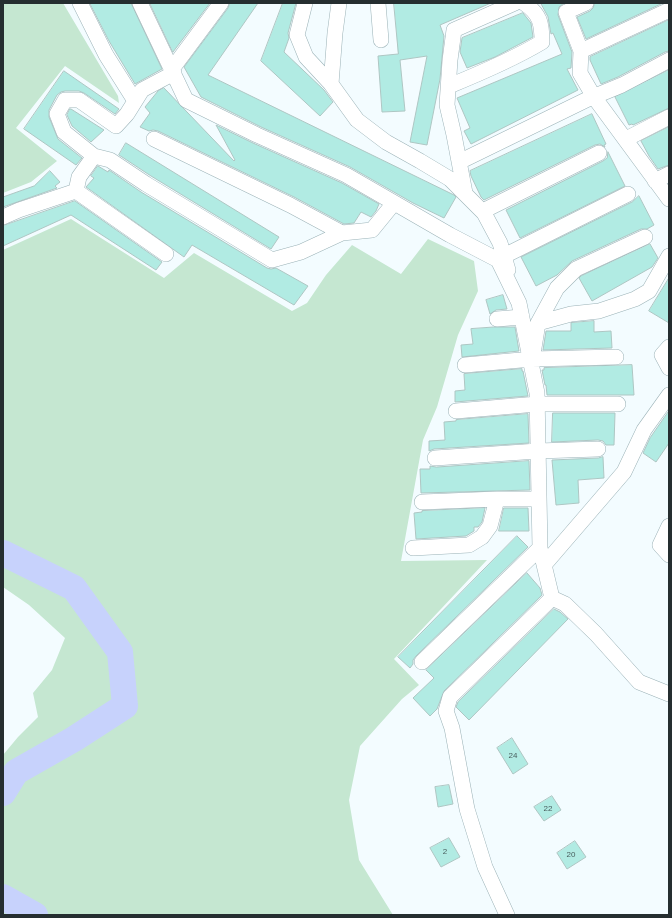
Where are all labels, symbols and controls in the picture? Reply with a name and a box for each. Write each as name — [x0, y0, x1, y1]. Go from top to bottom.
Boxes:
house number: 24 — [509, 751, 517, 761]
house number: 22 — [544, 804, 552, 814]
house number: 2 — [443, 847, 447, 857]
house number: 20 — [567, 850, 575, 860]

